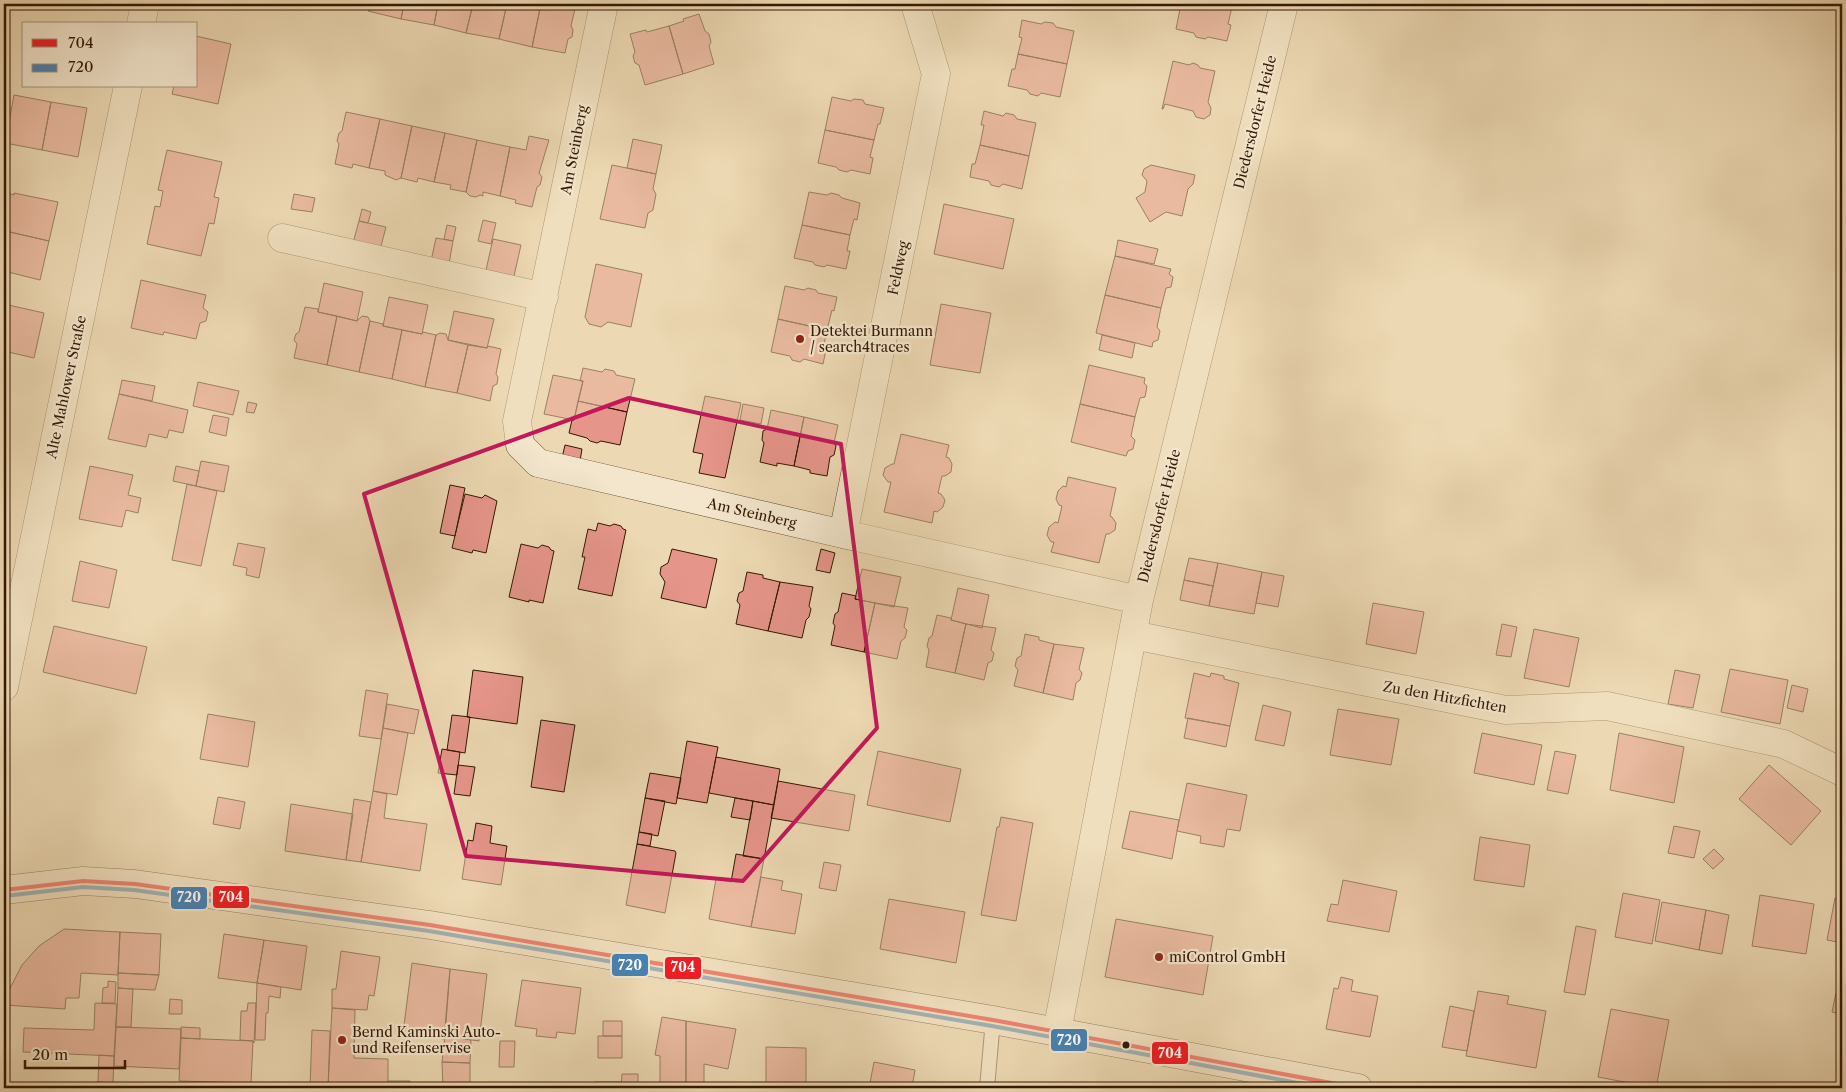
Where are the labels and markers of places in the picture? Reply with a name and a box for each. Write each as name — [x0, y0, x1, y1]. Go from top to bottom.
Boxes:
place label: Detektei Burmann / search4traces — [810, 322, 933, 356]
marker: Detektei Burmann / search4traces — [794, 333, 806, 345]
place label: miControl GmbH — [1169, 948, 1286, 966]
marker: miControl GmbH — [1153, 951, 1165, 963]
place label: Bernd Kaminski Auto- und Reifenservise — [352, 1023, 501, 1057]
marker: Bernd Kaminski Auto- und Reifenservise — [336, 1034, 348, 1046]
unlabelled marker — [1121, 1040, 1131, 1050]

